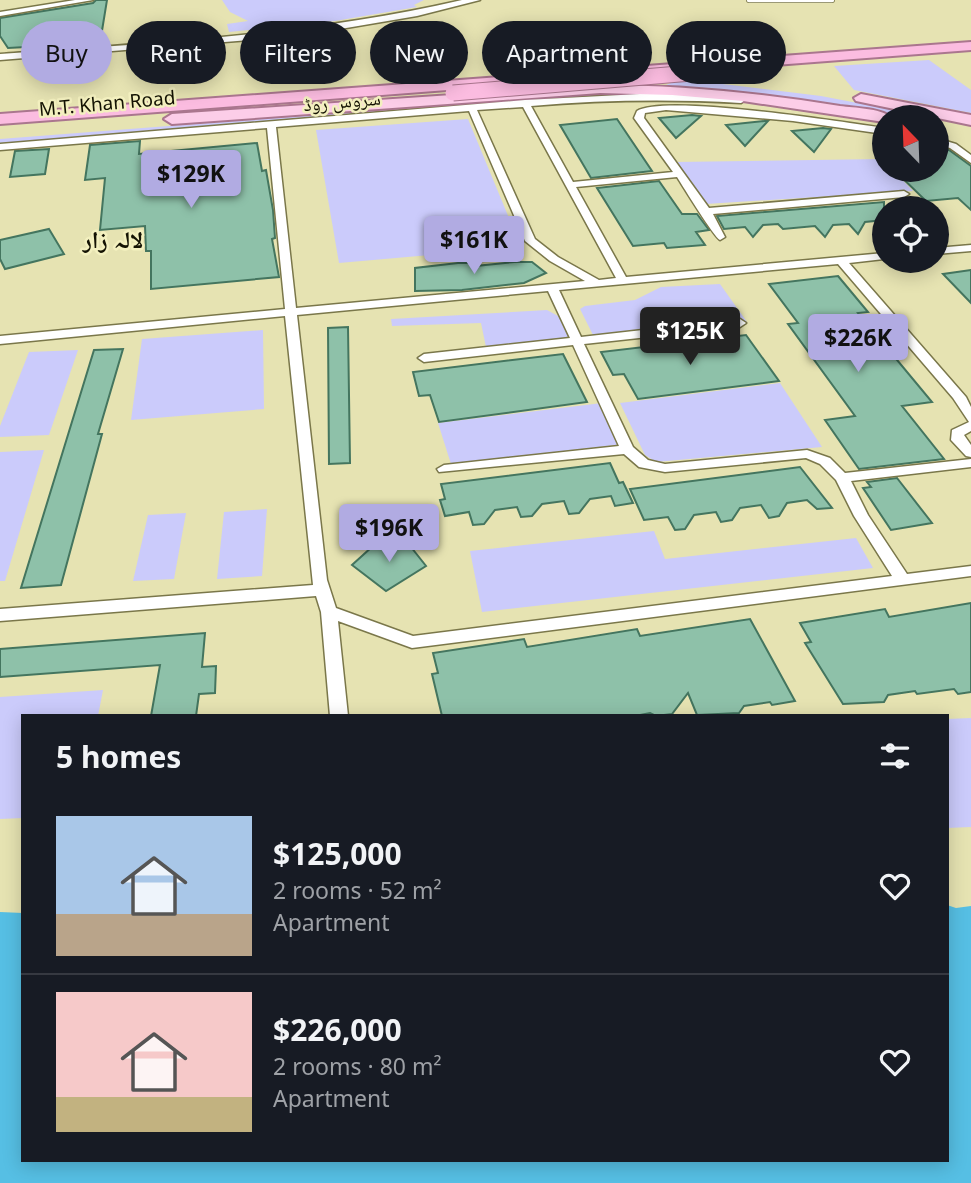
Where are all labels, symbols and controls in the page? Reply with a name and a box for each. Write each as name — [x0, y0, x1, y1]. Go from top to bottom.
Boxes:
chip: Buy — [21, 21, 112, 84]
chip: Rent — [126, 21, 226, 84]
chip: Filters — [240, 21, 356, 84]
chip: New — [370, 21, 468, 84]
chip: Apartment — [482, 21, 652, 84]
chip: House — [666, 21, 786, 84]
street label: M.T. Khan Road — [38, 84, 176, 122]
street label: سروس روڈ — [302, 85, 382, 117]
north arrow — [872, 105, 948, 182]
map controls — [872, 105, 949, 273]
pin: $129K — [142, 150, 240, 210]
text: $129K — [157, 157, 225, 189]
button: locate — [872, 196, 949, 273]
pin: $161K — [425, 216, 523, 276]
district label: لالہ زار — [82, 222, 143, 255]
text: $161K — [440, 223, 508, 255]
pin: $125K — [641, 308, 739, 367]
text: $125K — [656, 314, 724, 346]
pin: $226K — [809, 314, 907, 374]
text: $226K — [824, 321, 892, 353]
pin: $196K — [340, 504, 438, 564]
text: $196K — [355, 511, 423, 543]
text: 5 homes — [56, 736, 181, 777]
icon: filters — [876, 737, 914, 775]
text: $125,000 — [273, 833, 402, 874]
icon: home — [112, 844, 196, 928]
icon: heart — [876, 867, 914, 905]
text: 2 rooms · 52 m² — [273, 874, 442, 906]
text: Apartment — [273, 906, 390, 938]
text: $226,000 — [273, 1009, 402, 1050]
icon: home — [112, 1020, 196, 1104]
icon: heart — [876, 1043, 914, 1081]
text: 2 rooms · 80 m² — [273, 1050, 442, 1082]
text: Apartment — [273, 1082, 390, 1114]

